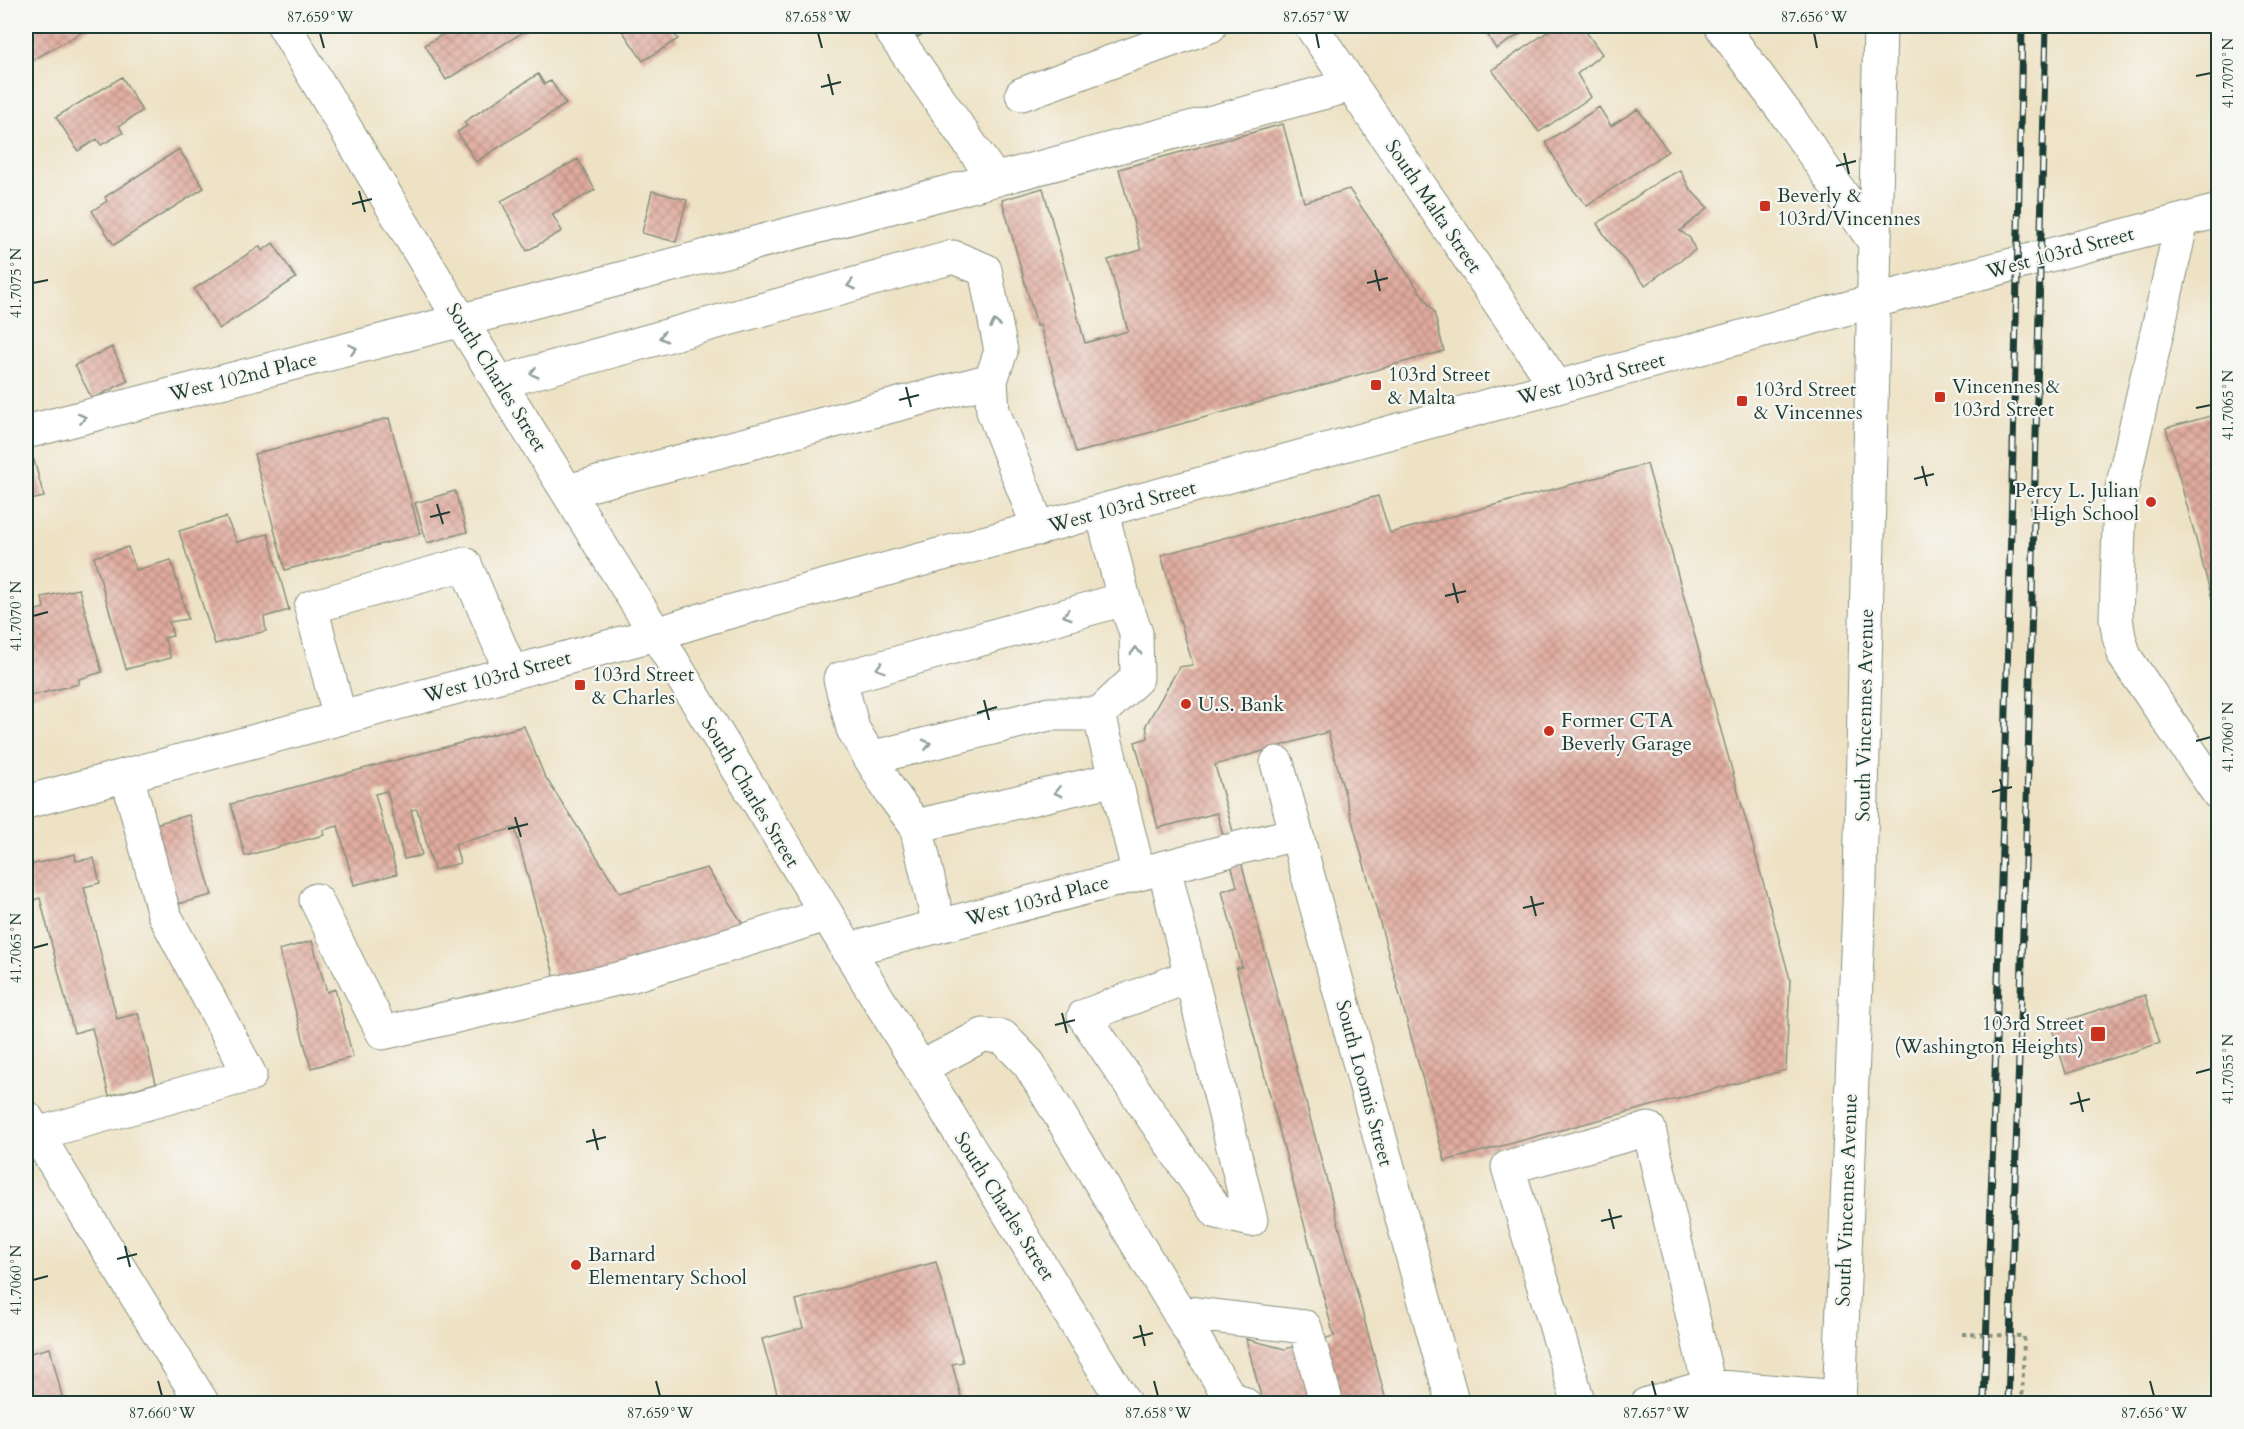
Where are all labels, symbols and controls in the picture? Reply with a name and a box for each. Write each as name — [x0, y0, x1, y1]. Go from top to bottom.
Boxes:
text: 87.659°W — [287, 7, 354, 27]
text: 87.658°W — [785, 7, 852, 27]
text: 87.657°W — [1283, 7, 1350, 27]
text: 87.656°W — [1781, 7, 1848, 27]
text: 41.7070°N — [2218, 38, 2238, 108]
street label: South Malta Street — [1379, 134, 1489, 279]
place label: Beverly & 103rd/Vincennes — [1777, 182, 1921, 232]
marker: Beverly & 103rd/Vincennes — [1758, 199, 1772, 213]
street label: West 103rd Street — [1982, 220, 2138, 285]
text: 41.7075°N — [6, 248, 26, 318]
one-way arrow — [846, 278, 856, 291]
street label: South Charles Street — [440, 298, 554, 458]
one-way arrow — [989, 319, 1002, 329]
one-way arrow — [658, 330, 669, 342]
one-way arrow — [347, 343, 357, 356]
street label: West 102nd Place — [165, 345, 320, 408]
street label: West 103rd Street — [1513, 346, 1669, 411]
place label: 103rd Street & Malta — [1388, 361, 1491, 411]
one-way arrow — [529, 366, 539, 378]
text: 41.7065°N — [2218, 370, 2238, 440]
place label: Vincennes & 103rd Street — [1952, 373, 2061, 423]
place label: 103rd Street & Vincennes — [1754, 376, 1863, 426]
marker: 103rd Street & Malta — [1369, 378, 1383, 392]
marker: Vincennes & 103rd Street — [1933, 390, 1947, 404]
marker: 103rd Street & Vincennes — [1735, 394, 1749, 408]
one-way arrow — [77, 412, 87, 425]
street label: West 103rd Street — [1044, 474, 1200, 539]
place label: Percy L. Julian High School — [2015, 477, 2140, 527]
marker: Percy L. Julian High School — [2144, 495, 2158, 509]
text: 41.7070°N — [6, 581, 26, 651]
one-way arrow — [1063, 608, 1073, 620]
street label: South Vincennes Avenue — [1849, 608, 1880, 822]
street label: West 103rd Street — [419, 644, 575, 709]
one-way arrow — [1130, 646, 1142, 655]
one-way arrow — [875, 660, 885, 673]
place label: 103rd Street & Charles — [592, 661, 695, 711]
marker: 103rd Street & Charles — [573, 678, 587, 692]
place label: U.S. Bank — [1198, 691, 1284, 718]
marker: U.S. Bank — [1179, 697, 1193, 711]
text: 41.7060°N — [2218, 702, 2238, 772]
place label: Former CTA Beverly Garage — [1561, 707, 1692, 757]
street label: South Charles Street — [695, 712, 807, 873]
marker: Former CTA Beverly Garage — [1542, 724, 1556, 738]
one-way arrow — [922, 738, 932, 751]
one-way arrow — [1054, 785, 1064, 798]
street label: West 103rd Place — [962, 868, 1112, 933]
text: 41.7065°N — [6, 913, 26, 983]
street label: South Loomis Street — [1329, 997, 1400, 1170]
place label: 103rd Street (Washington Heights) — [1894, 1010, 2085, 1060]
marker: 103rd Street (Washington Heights) — [2089, 1025, 2107, 1043]
text: 41.7055°N — [2218, 1034, 2238, 1104]
street label: South Vincennes Avenue — [1829, 1093, 1864, 1307]
street label: South Charles Street — [948, 1127, 1062, 1287]
place label: Barnard Elementary School — [588, 1241, 747, 1291]
text: 41.7060°N — [6, 1245, 26, 1315]
marker: Barnard Elementary School — [569, 1258, 583, 1272]
text: 87.660°W — [129, 1403, 196, 1423]
text: 87.659°W — [627, 1403, 694, 1423]
text: 87.658°W — [1125, 1403, 1192, 1423]
text: 87.657°W — [1623, 1403, 1690, 1423]
text: 87.656°W — [2121, 1403, 2188, 1423]

